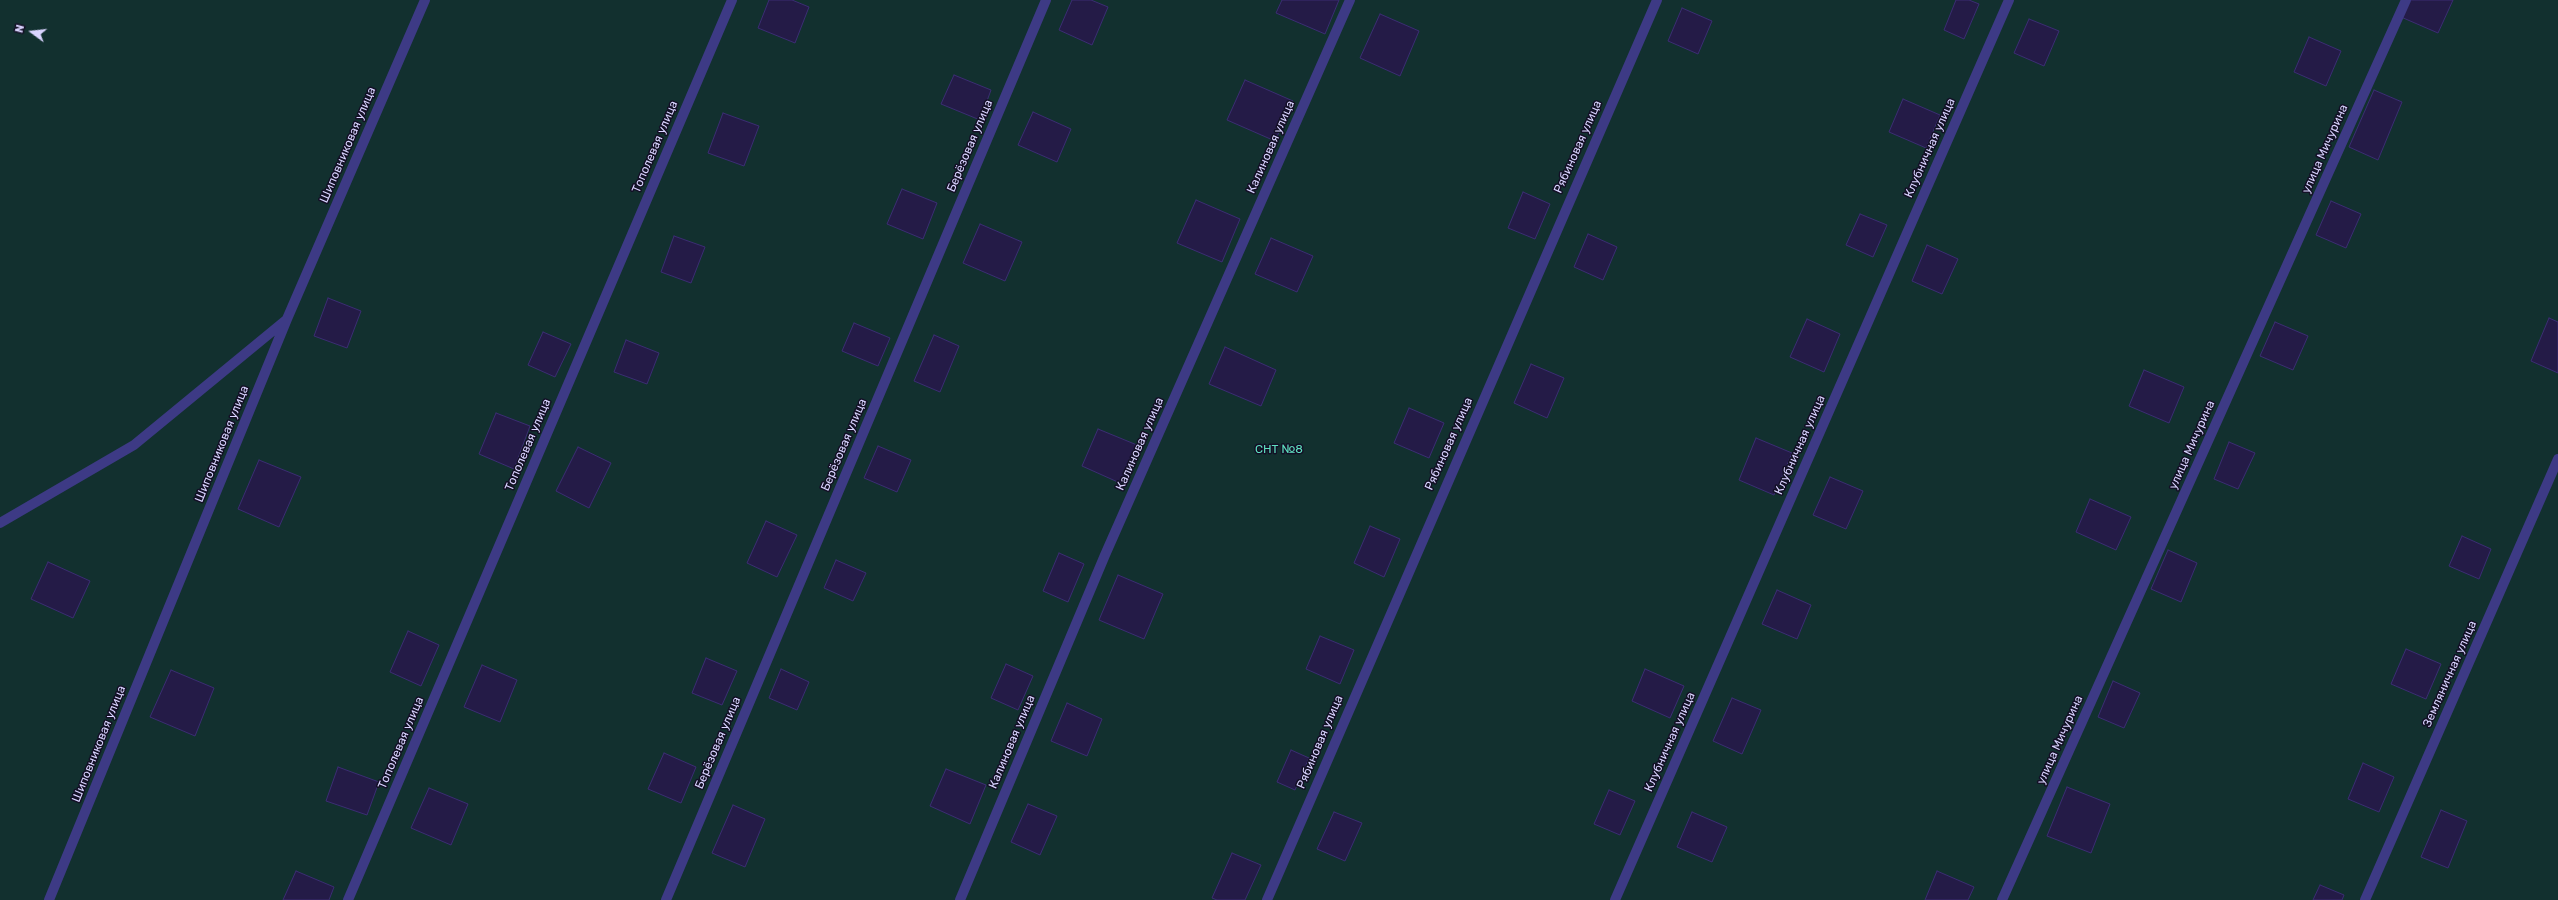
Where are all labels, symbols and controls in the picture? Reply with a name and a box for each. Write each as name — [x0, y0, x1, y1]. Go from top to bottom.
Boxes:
north arrow — [12, 12, 52, 52]
text: N — [13, 23, 27, 34]
street label: Шиповниковая улица — [317, 85, 379, 205]
street label: Клубничная улица — [1902, 96, 1958, 200]
street label: Берёзовая улица — [944, 98, 996, 194]
street label: Калиновая улица — [1244, 98, 1298, 196]
street label: Рябиновая улица — [1551, 98, 1605, 196]
street label: Тополевая улица — [629, 99, 681, 195]
street label: улица Мичурина — [2299, 102, 2351, 196]
street label: Шиповниковая улица — [192, 384, 252, 504]
street label: Клубничная улица — [1772, 393, 1828, 497]
street label: Калиновая улица — [1113, 395, 1167, 493]
street label: Рябиновая улица — [1422, 395, 1476, 493]
street label: Тополевая улица — [502, 397, 554, 493]
street label: Берёзовая улица — [818, 397, 870, 493]
street label: улица Мичурина — [2166, 398, 2218, 492]
park label: СНТ №8 — [1255, 443, 1303, 457]
street label: Земляничная улица — [2420, 619, 2480, 729]
street label: Шиповниковая улица — [69, 684, 129, 804]
street label: Клубничная улица — [1642, 690, 1698, 794]
street label: Калиновая улица — [986, 693, 1038, 791]
street label: Рябиновая улица — [1294, 693, 1346, 791]
street label: улица Мичурина — [2034, 693, 2086, 787]
street label: Тополевая улица — [375, 695, 427, 791]
street label: Берёзовая улица — [692, 695, 744, 791]

